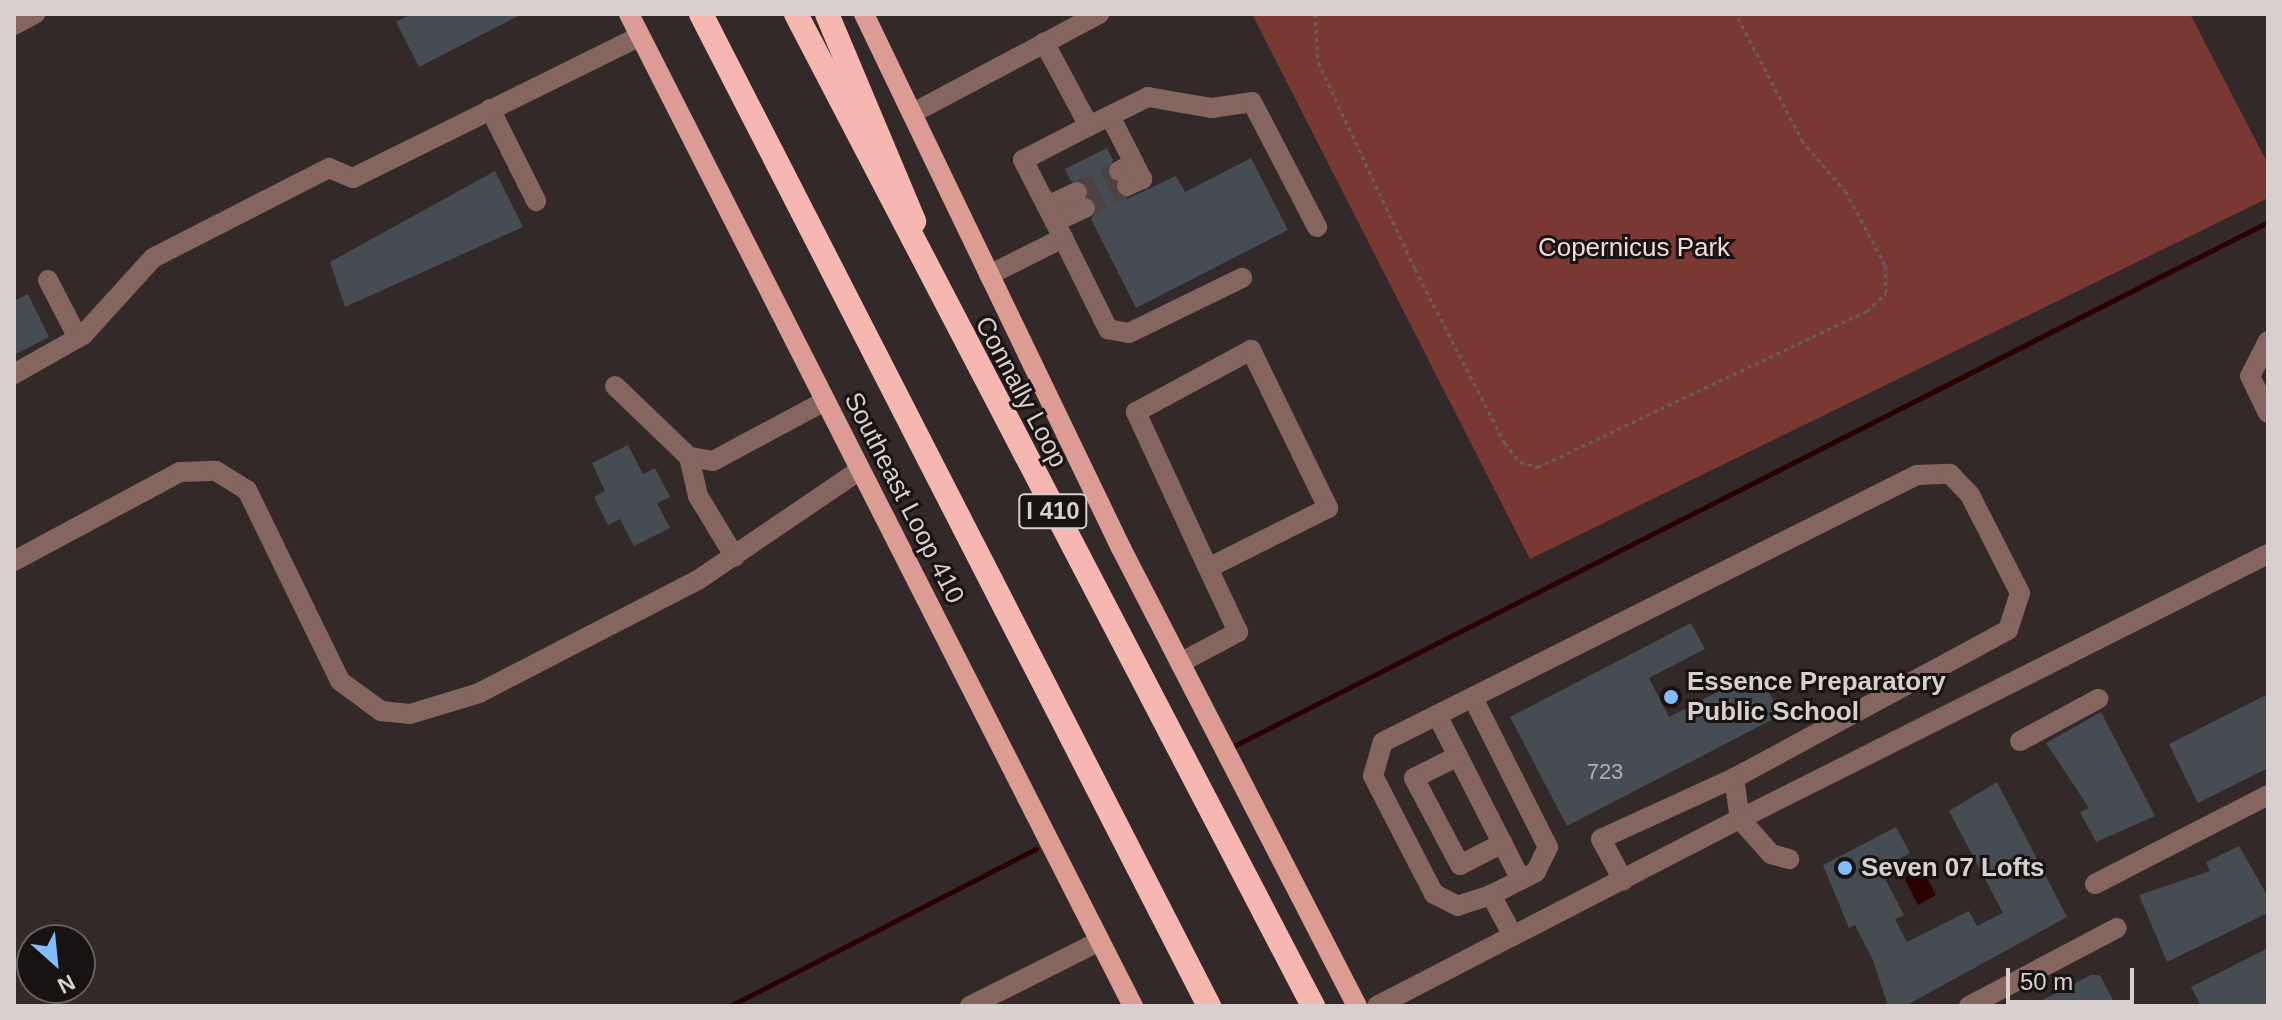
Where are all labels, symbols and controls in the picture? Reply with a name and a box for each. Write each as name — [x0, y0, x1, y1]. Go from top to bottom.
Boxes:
park label: Copernicus Park — [1538, 232, 1730, 264]
street label: Connally Loop — [968, 311, 1074, 473]
street label: Southeast Loop 410 — [837, 387, 971, 609]
road number: I 410 — [1017, 491, 1089, 531]
place label: Essence Preparatory Public School — [1687, 666, 1946, 728]
marker: Essence Preparatory Public School — [1662, 688, 1680, 706]
house number: 723 — [1587, 759, 1623, 785]
place label: Seven 07 Lofts — [1861, 852, 2045, 884]
marker: Seven 07 Lofts — [1836, 859, 1854, 877]
north arrow — [16, 924, 96, 1004]
scale bar — [2010, 952, 2138, 1002]
text: 50 m — [2020, 968, 2073, 995]
text: N — [53, 969, 79, 999]

